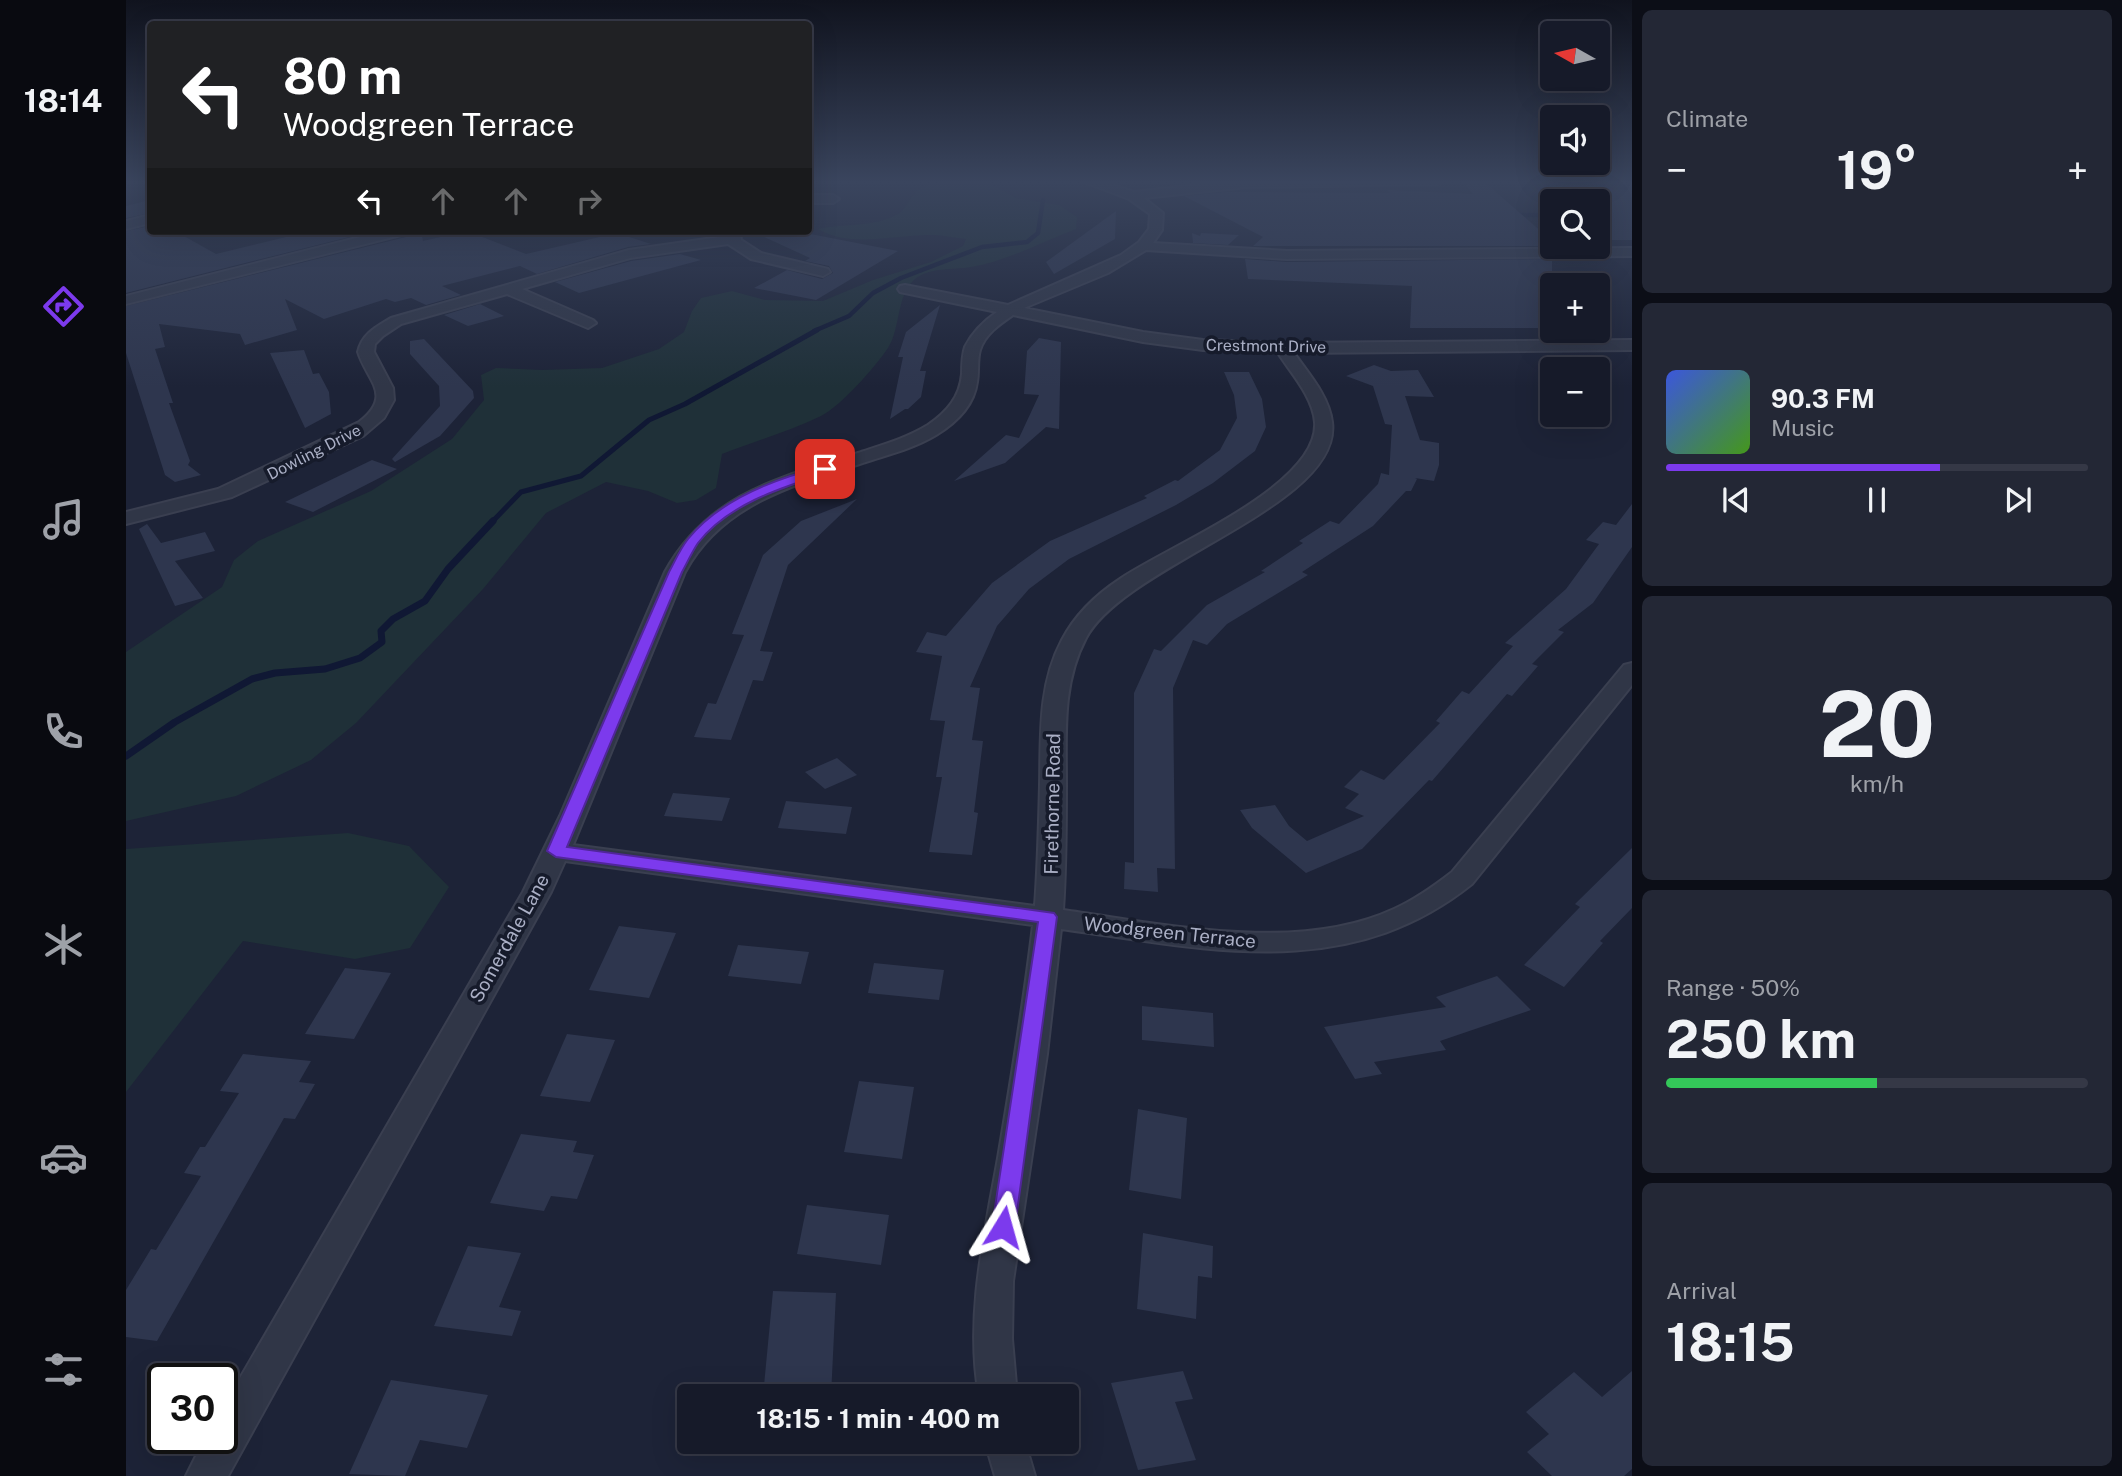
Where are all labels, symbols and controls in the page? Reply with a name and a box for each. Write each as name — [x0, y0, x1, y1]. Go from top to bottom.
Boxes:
north arrow — [1540, 21, 1610, 91]
map controls — [1540, 21, 1610, 427]
text: 80 m — [283, 47, 402, 105]
icon: left — [168, 49, 259, 140]
text: 18:14 — [24, 82, 102, 119]
button: sound — [1540, 105, 1610, 175]
text: Climate — [1666, 105, 1748, 132]
text: Woodgreen Terrace — [283, 106, 574, 143]
text: 19° — [1836, 140, 1918, 201]
text: − — [1666, 148, 1687, 193]
text: + — [2067, 148, 2088, 193]
icon: left — [351, 182, 389, 220]
icon: ahead — [424, 182, 462, 220]
icon: ahead — [497, 182, 535, 220]
icon: right — [570, 182, 608, 220]
button: search — [1540, 189, 1610, 259]
button: + — [1540, 273, 1610, 343]
icon: directions — [39, 282, 88, 331]
street label: Crestmont Drive — [1206, 335, 1326, 357]
button: − — [1540, 357, 1610, 427]
text: 90.3 FM — [1771, 383, 1875, 414]
text: Music — [1771, 414, 1835, 441]
street label: Dowling Drive — [264, 420, 364, 484]
pin — [795, 439, 855, 499]
icon: arrive — [806, 450, 844, 488]
icon: previous — [1717, 481, 1755, 519]
icon: pause — [1858, 481, 1896, 519]
icon: next — [1999, 481, 2037, 519]
icon: music — [39, 495, 88, 544]
text: 20 — [1819, 671, 1935, 777]
icon: phone — [39, 707, 88, 756]
street label: Firethorne Road — [1040, 733, 1064, 875]
text: km/h — [1850, 770, 1904, 797]
street label: Somerdale Lane — [465, 870, 553, 1006]
street label: Woodgreen Terrace — [1083, 912, 1257, 952]
icon: climate — [39, 920, 88, 969]
text: Range · 50% — [1666, 974, 1800, 1001]
text: 250 km — [1666, 1009, 1856, 1070]
icon: car — [39, 1133, 88, 1182]
position arrow — [966, 1190, 1040, 1264]
text: Arrival — [1666, 1277, 1737, 1304]
text: 18:15 — [1666, 1312, 1795, 1373]
icon: filters — [39, 1345, 88, 1394]
speed limit sign: 30 — [147, 1363, 238, 1454]
text: 18:15 · 1 min · 400 m — [756, 1403, 1000, 1434]

